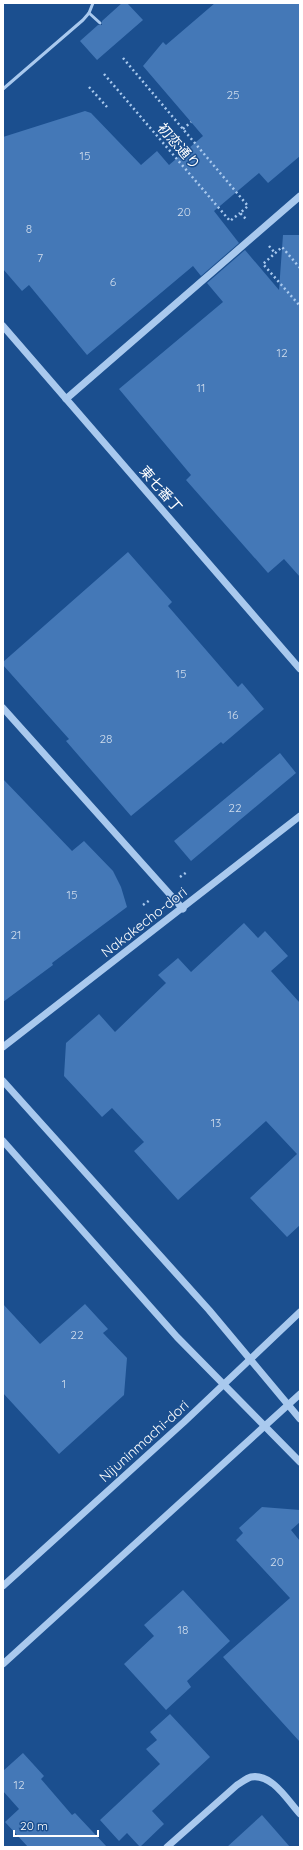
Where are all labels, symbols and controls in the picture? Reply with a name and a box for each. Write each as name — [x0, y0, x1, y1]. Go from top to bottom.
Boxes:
house number: 25 — [226, 87, 240, 102]
street label: 初恋通り — [154, 119, 204, 173]
house number: 15 — [80, 148, 90, 163]
house number: 20 — [177, 204, 191, 219]
house number: 8 — [26, 221, 32, 236]
house number: 7 — [37, 250, 43, 265]
house number: 6 — [110, 274, 117, 289]
house number: 12 — [276, 345, 288, 360]
house number: 11 — [197, 380, 205, 395]
street label: 東七番丁 — [136, 462, 186, 516]
house number: 15 — [176, 666, 186, 681]
house number: 16 — [228, 707, 239, 722]
house number: 28 — [99, 731, 113, 746]
house number: 22 — [228, 800, 242, 815]
street label: Nakakecho-dori — [97, 883, 191, 961]
house number: 15 — [67, 887, 77, 902]
house number: 21 — [10, 927, 22, 942]
house number: 13 — [211, 1115, 221, 1130]
house number: 22 — [70, 1327, 84, 1342]
house number: 1 — [62, 1376, 66, 1391]
street label: Nijuninmachi-dori — [95, 1396, 193, 1486]
house number: 20 — [270, 1554, 284, 1569]
house number: 18 — [178, 1622, 188, 1637]
house number: 12 — [13, 1777, 25, 1792]
scale bar — [14, 1812, 98, 1838]
text: 20 m — [20, 1818, 48, 1833]

